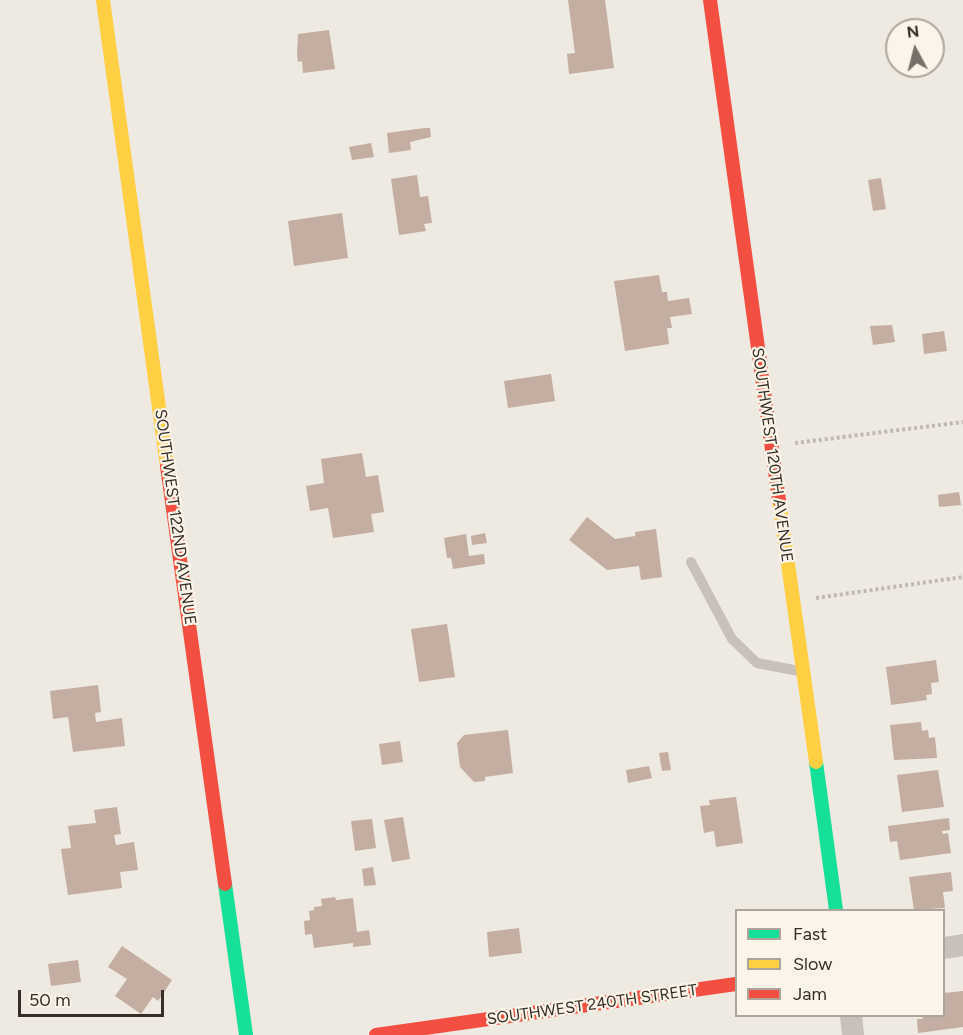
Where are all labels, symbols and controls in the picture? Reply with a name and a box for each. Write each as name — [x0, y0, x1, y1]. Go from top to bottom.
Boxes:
north arrow — [885, 18, 945, 78]
text: N — [906, 21, 920, 42]
street label: SOUTHWEST 120TH AVENUE — [747, 347, 797, 563]
street label: SOUTHWEST 122ND AVENUE — [150, 408, 200, 626]
legend — [735, 909, 945, 1017]
text: Fast — [793, 923, 827, 945]
text: Slow — [793, 953, 832, 975]
scale bar — [21, 978, 166, 1016]
street label: SOUTHWEST 240TH STREET — [486, 981, 698, 1029]
text: Jam — [793, 983, 827, 1005]
text: 50 m — [29, 989, 71, 1011]

